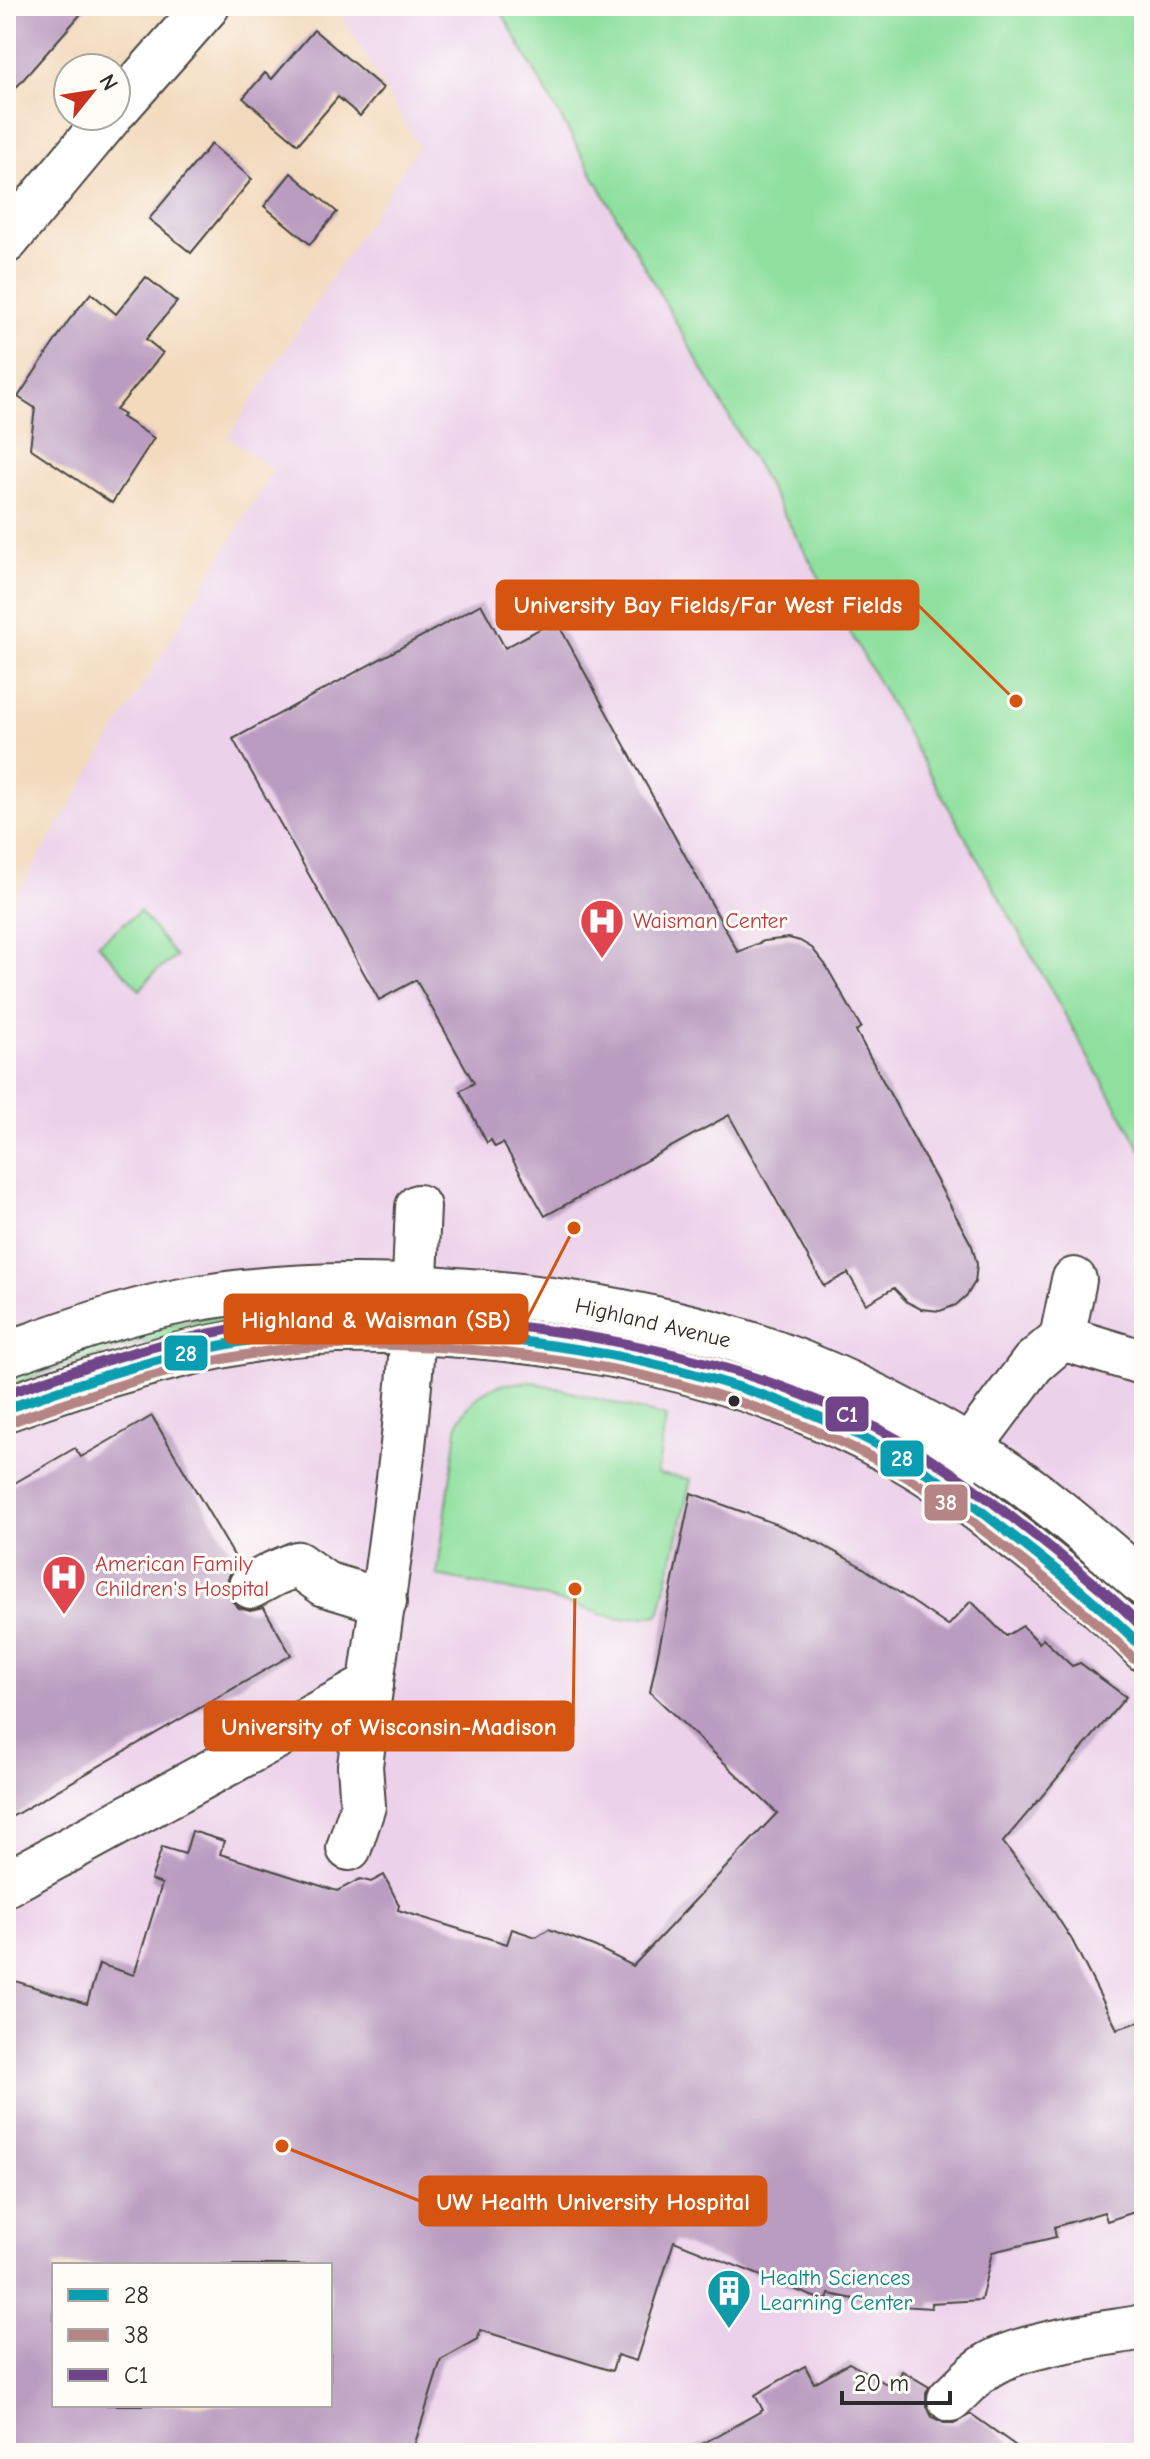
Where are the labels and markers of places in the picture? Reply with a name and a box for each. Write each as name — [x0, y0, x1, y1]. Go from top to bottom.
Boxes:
callout: University Bay Fields/Far West Fields — [497, 581, 918, 629]
hospital icon: Waisman Center — [578, 897, 626, 960]
place label: Waisman Center — [633, 908, 788, 934]
callout: Highland & Waisman (SB) — [225, 1295, 527, 1343]
unlabelled marker — [726, 1393, 742, 1409]
place label: American Family Children's Hospital — [95, 1551, 269, 1602]
hospital icon: American Family Children's Hospital — [40, 1553, 88, 1616]
callout: University of Wisconsin-Madison — [205, 1702, 573, 1750]
callout: UW Health University Hospital — [420, 2177, 766, 2225]
place label: Health Sciences Learning Center — [760, 2265, 912, 2316]
building icon: Health Sciences Learning Center — [705, 2267, 753, 2330]

